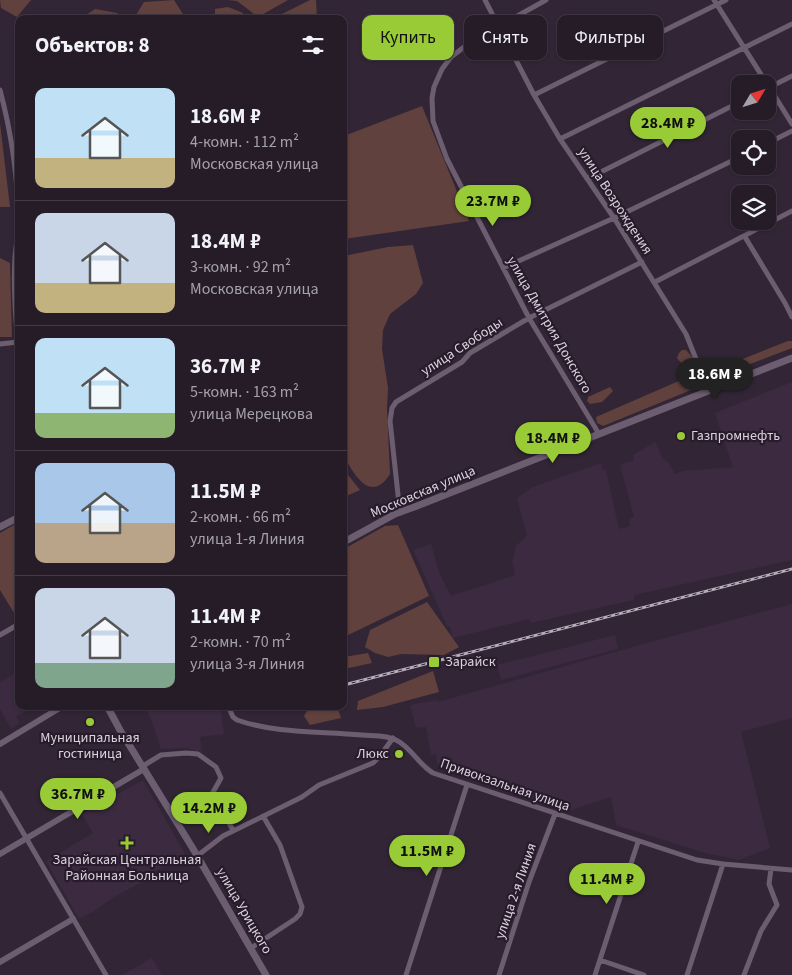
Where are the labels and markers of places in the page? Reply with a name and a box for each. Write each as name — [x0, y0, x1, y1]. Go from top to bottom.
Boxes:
pin: 28.4M ₽ — [622, 106, 714, 149]
pin: 23.7M ₽ — [447, 184, 539, 227]
pin: 18.6M ₽ — [669, 358, 761, 400]
pin: 18.4M ₽ — [507, 422, 599, 464]
place label: Газпромнефть — [691, 426, 780, 446]
marker: Газпромнефть — [675, 430, 687, 442]
place label: Зарайск — [445, 652, 496, 672]
marker: Зарайск — [427, 655, 441, 669]
marker: Муниципальная гостиница — [84, 716, 96, 728]
place label: Муниципальная гостиница — [40, 728, 140, 764]
place label: Люкс — [357, 744, 390, 764]
marker: Люкс — [393, 748, 405, 760]
pin: 36.7M ₽ — [32, 778, 124, 820]
pin: 14.2M ₽ — [163, 792, 255, 834]
pin: 11.5M ₽ — [381, 834, 473, 877]
marker: Зарайская Центральная Районная Больница — [120, 836, 134, 850]
place label: Зарайская Центральная Районная Больница — [53, 850, 201, 886]
pin: 11.4M ₽ — [561, 862, 653, 905]

